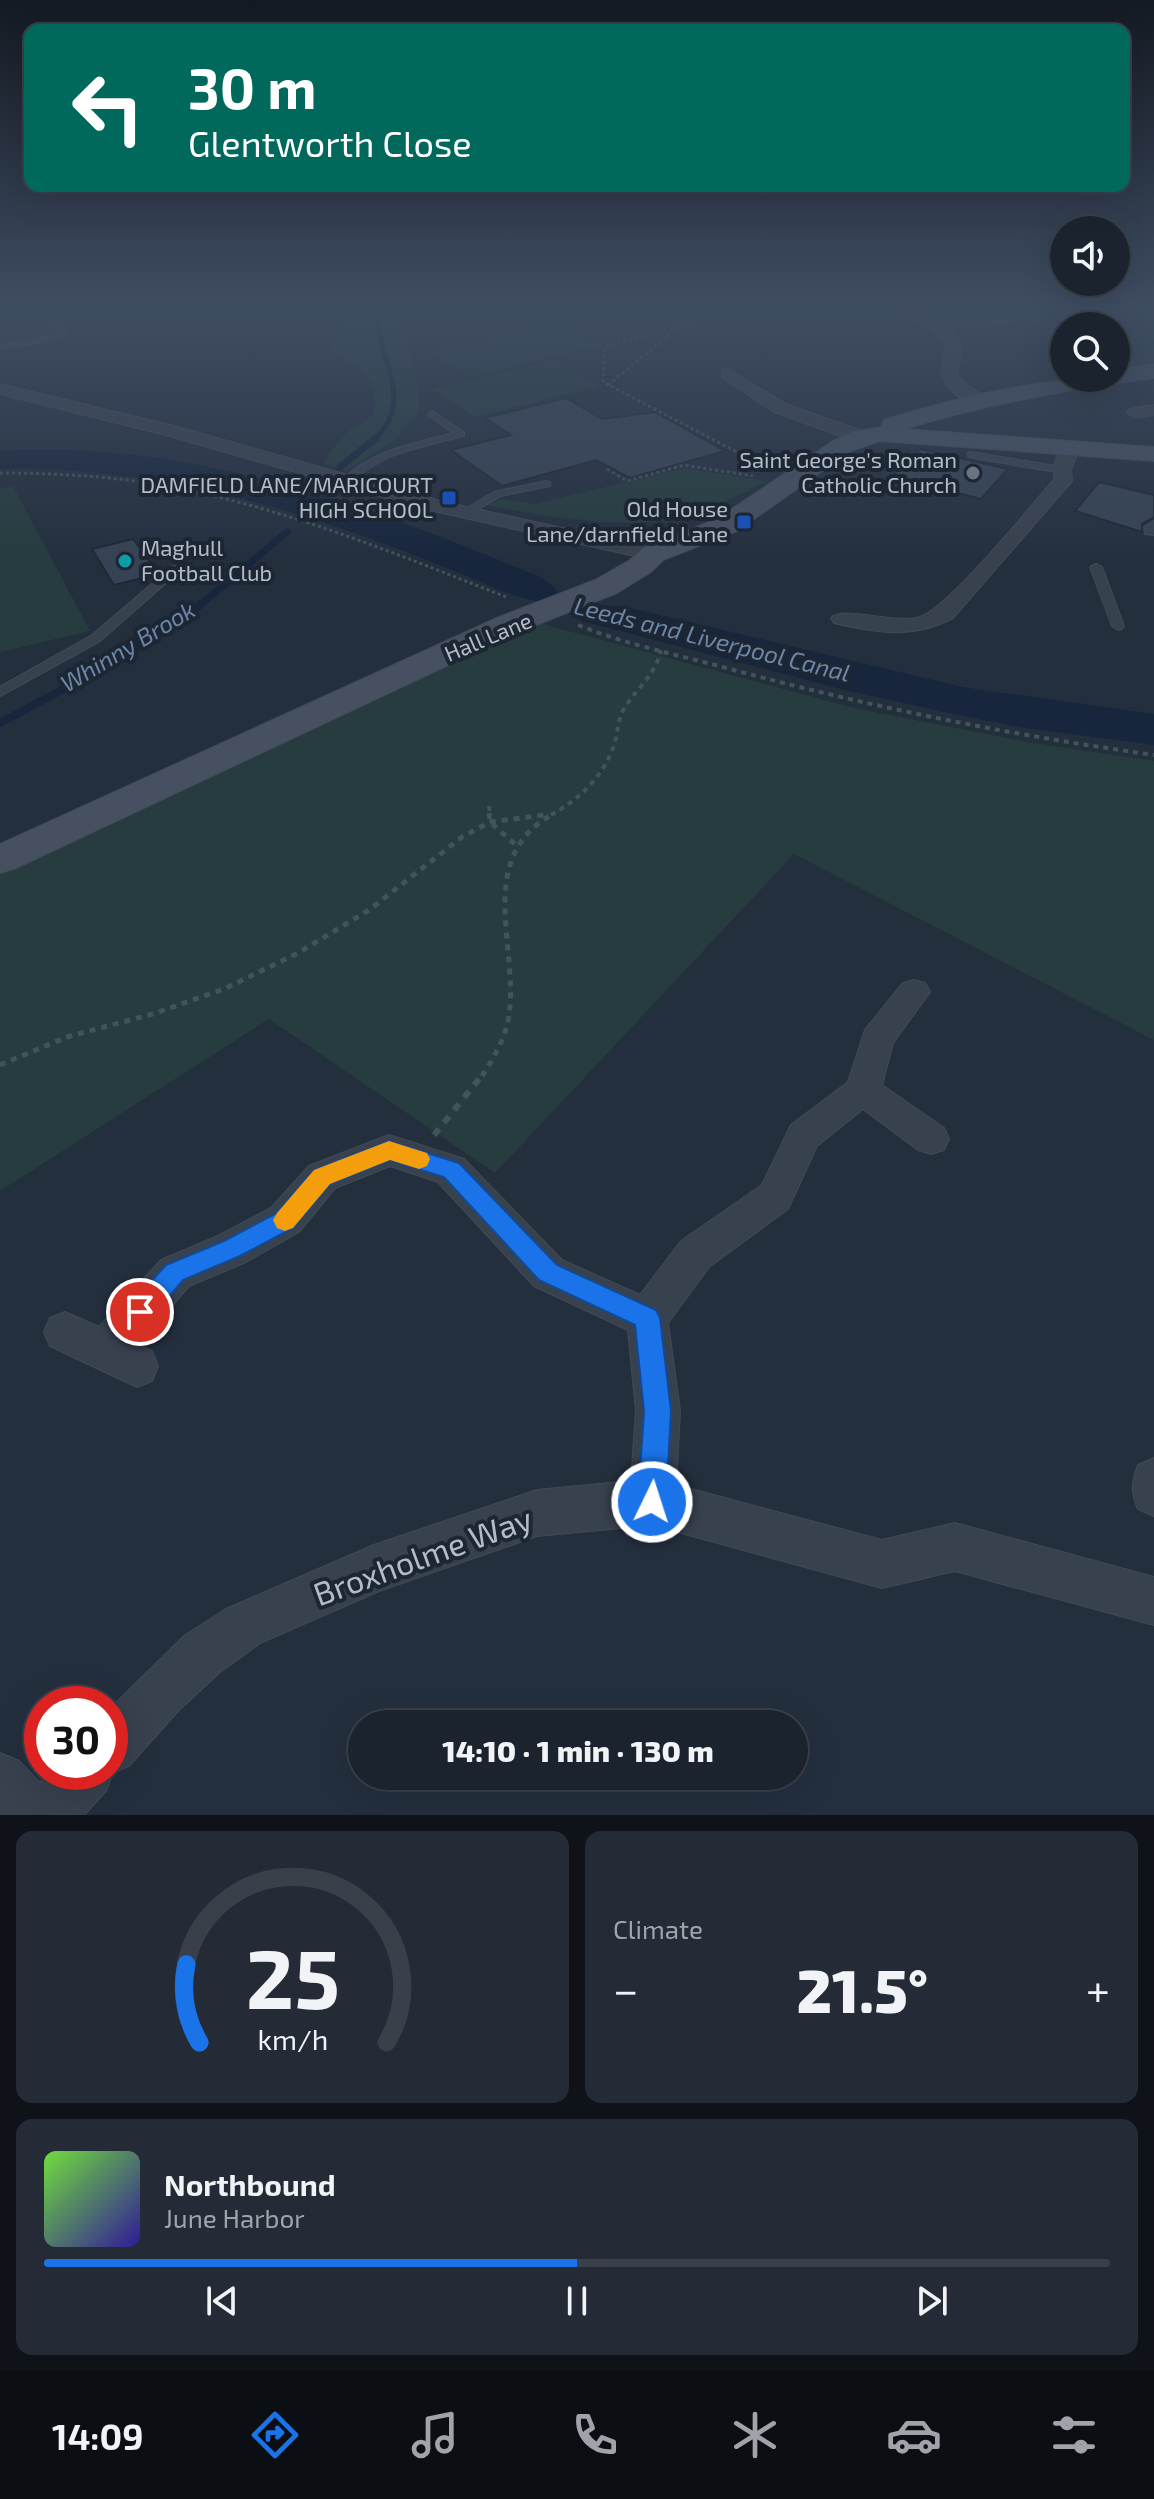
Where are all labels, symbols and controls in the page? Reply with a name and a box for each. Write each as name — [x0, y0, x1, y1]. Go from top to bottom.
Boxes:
text: 30 m — [188, 53, 317, 120]
icon: left — [56, 56, 160, 160]
text: Glentworth Close — [188, 121, 472, 164]
map controls — [1050, 216, 1130, 392]
button: sound — [1050, 216, 1130, 296]
button: search — [1050, 312, 1130, 392]
place label: Saint George's Roman Catholic Church — [740, 446, 957, 497]
marker: Saint George's Roman Catholic Church — [964, 464, 982, 482]
place label: DAMFIELD LANE/MARICOURT HIGH SCHOOL — [140, 471, 433, 522]
marker: DAMFIELD LANE/MARICOURT HIGH SCHOOL — [440, 489, 458, 507]
place label: Old House Lane/darnfield Lane — [526, 495, 728, 546]
marker: Old House Lane/darnfield Lane — [735, 513, 753, 531]
place label: Maghull Football Club — [141, 534, 272, 585]
marker: Maghull Football Club — [116, 552, 134, 570]
water label: Leeds and Liverpool Canal — [571, 590, 853, 687]
water label: Whinny Brook — [55, 594, 200, 697]
street label: Hall Lane — [440, 606, 535, 666]
pin — [106, 1278, 174, 1346]
icon: arrive — [118, 1290, 162, 1334]
position arrow — [610, 1460, 694, 1544]
street label: Broxholme Way — [308, 1498, 537, 1612]
speed limit sign: 30 — [24, 1686, 128, 1790]
text: 14:10 · 1 min · 130 m — [442, 1732, 714, 1768]
text: Climate — [613, 1913, 703, 1944]
text: 25 — [245, 1926, 340, 2026]
text: 21.5° — [797, 1953, 928, 2025]
text: − — [613, 1962, 639, 2015]
text: + — [1086, 1962, 1110, 2015]
text: km/h — [257, 2021, 328, 2056]
text: Northbound — [164, 2166, 336, 2202]
text: June Harbor — [164, 2202, 305, 2233]
icon: previous — [200, 2279, 244, 2323]
icon: pause — [555, 2279, 599, 2323]
icon: next — [910, 2279, 954, 2323]
icon: directions — [247, 2407, 303, 2463]
icon: music — [407, 2407, 463, 2463]
icon: phone — [567, 2407, 623, 2463]
icon: climate — [727, 2407, 783, 2463]
icon: car — [886, 2407, 942, 2463]
icon: filters — [1046, 2407, 1102, 2463]
text: 14:09 — [52, 2414, 144, 2457]

